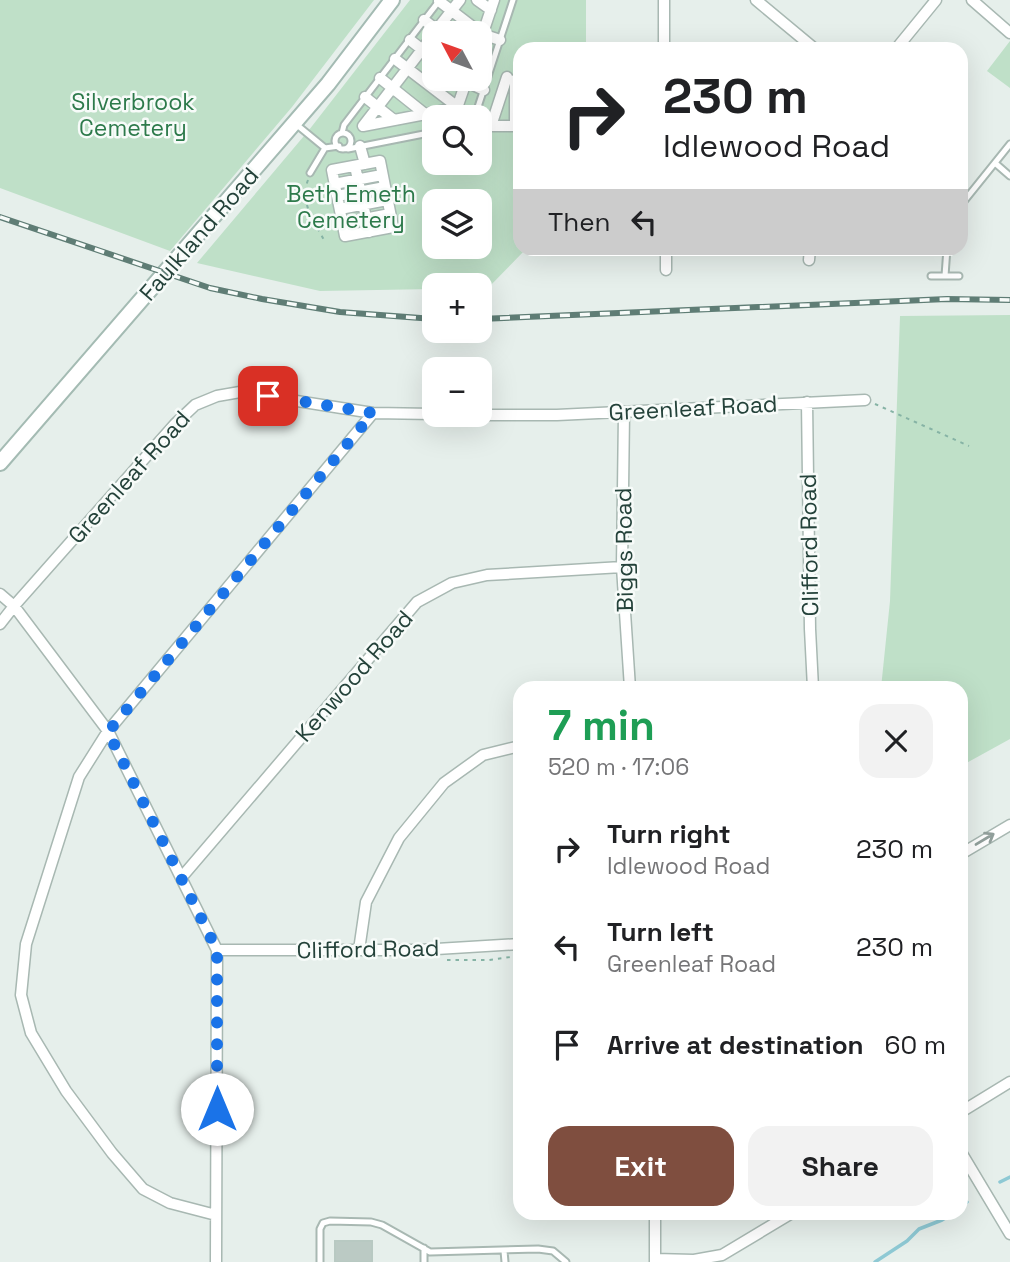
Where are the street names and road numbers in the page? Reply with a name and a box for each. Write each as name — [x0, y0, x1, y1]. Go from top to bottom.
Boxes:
street label: Faulkland Road — [133, 161, 265, 307]
street label: Greenleaf Road — [608, 389, 778, 427]
street label: Greenleaf Road — [61, 404, 197, 550]
street label: Clifford Road — [793, 473, 825, 617]
street label: Biggs Road — [608, 487, 640, 613]
street label: Kenwood Road — [289, 604, 419, 748]
street label: Clifford Road — [296, 933, 440, 965]

